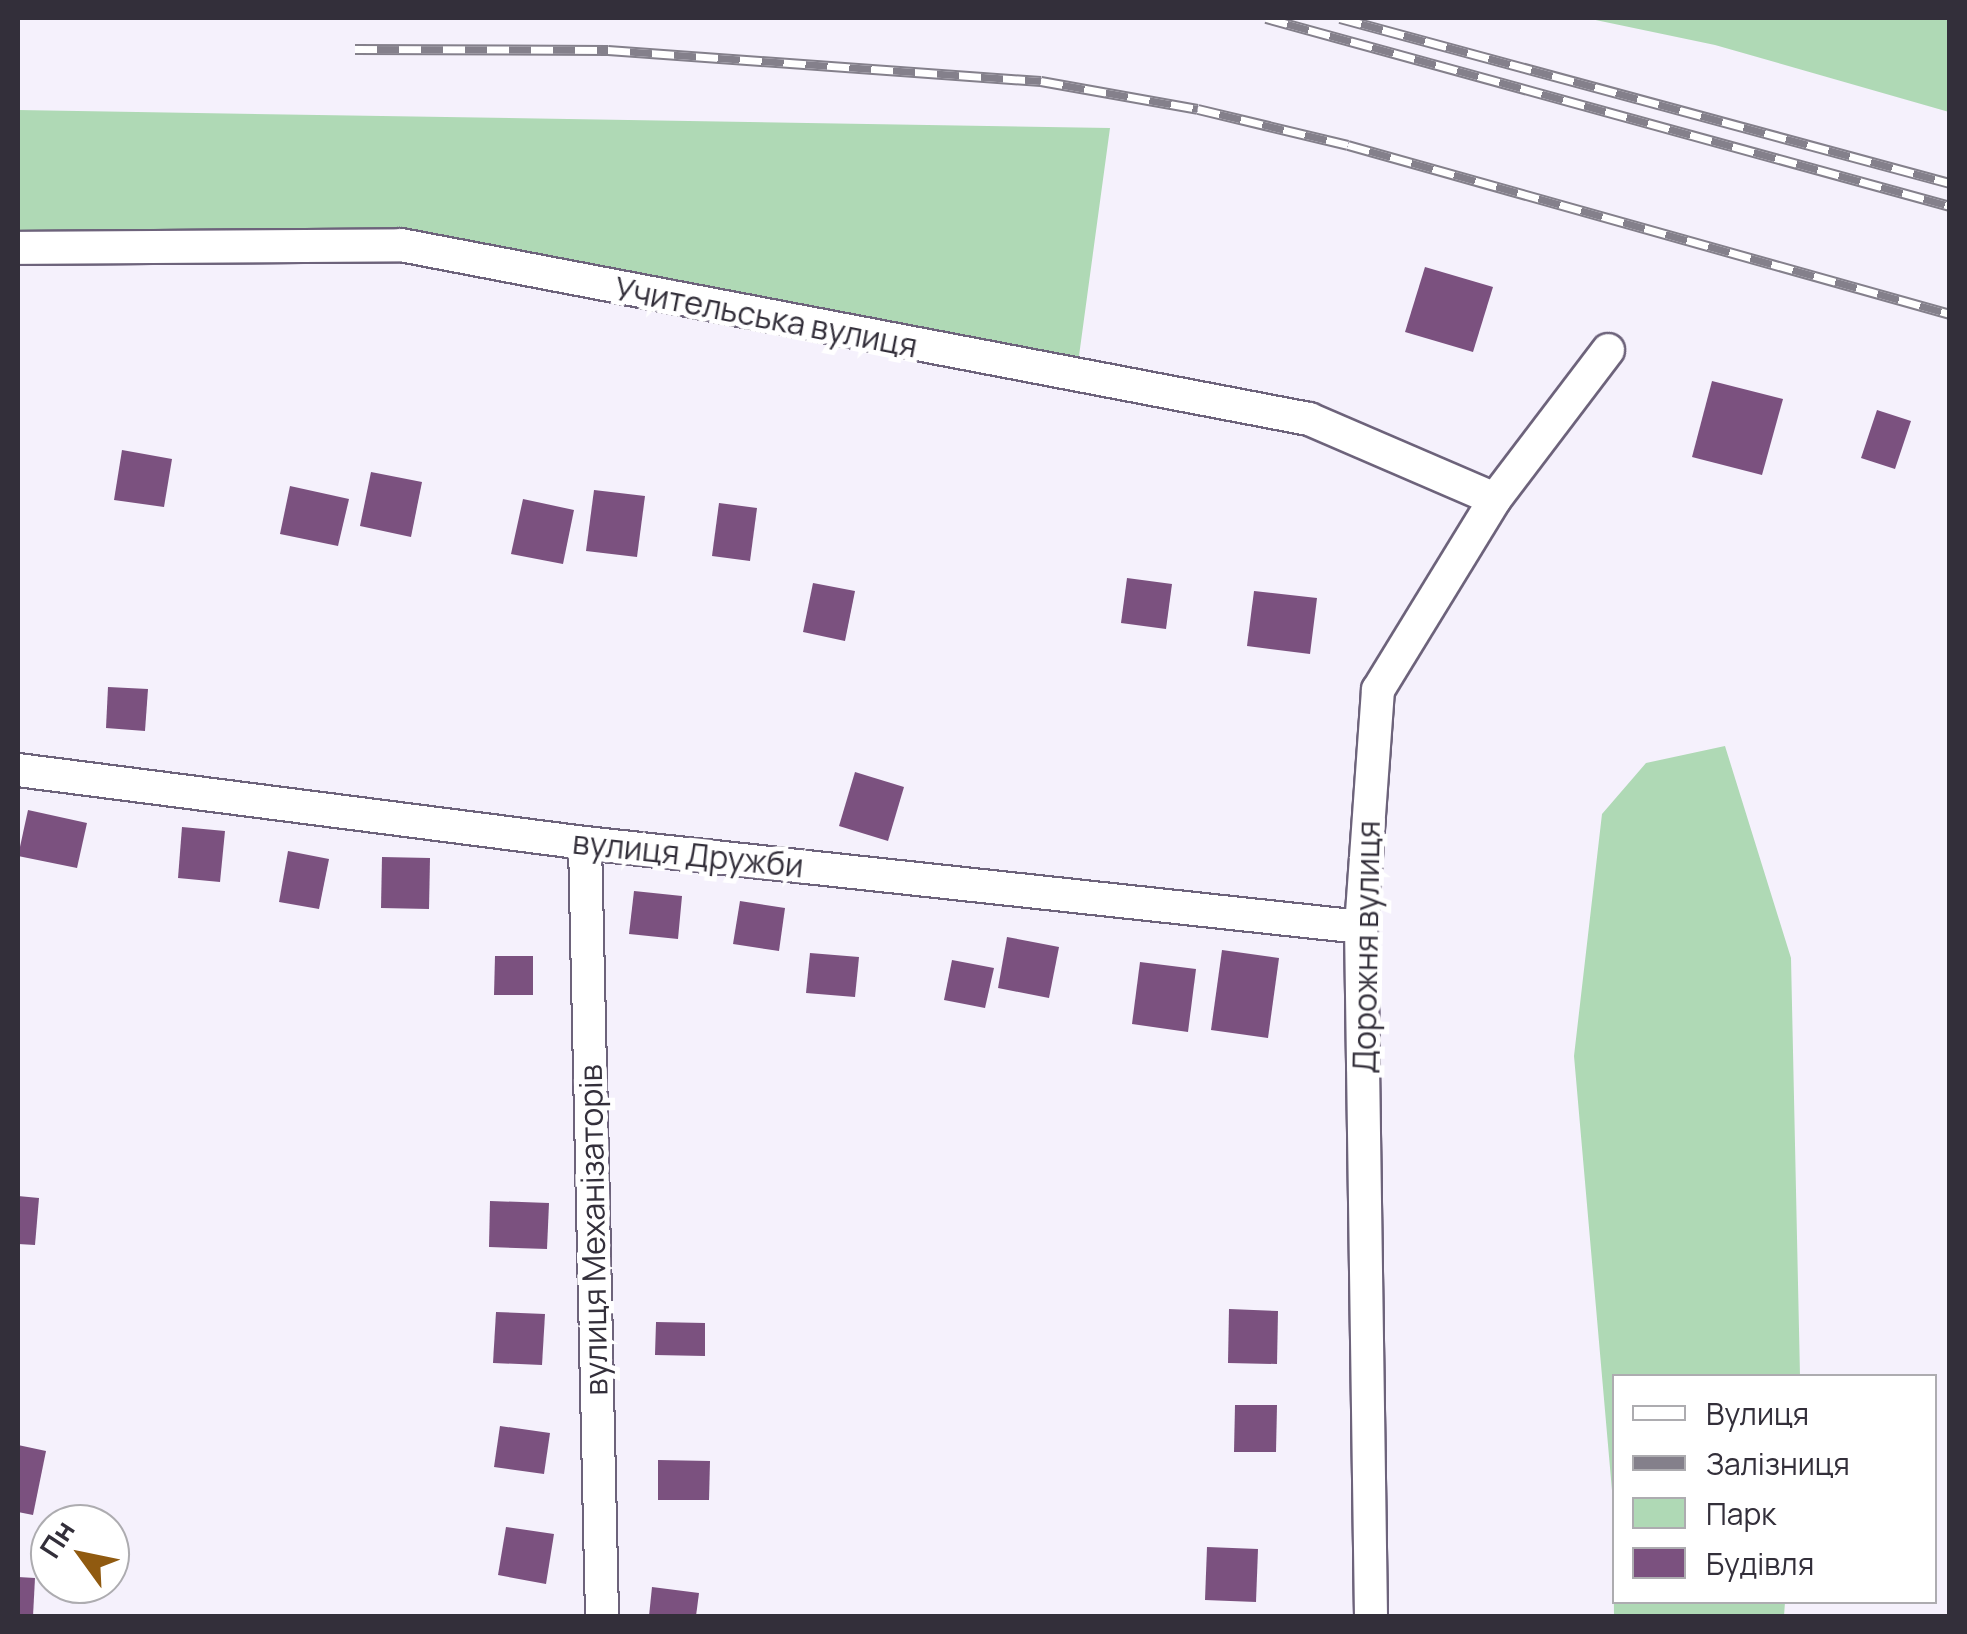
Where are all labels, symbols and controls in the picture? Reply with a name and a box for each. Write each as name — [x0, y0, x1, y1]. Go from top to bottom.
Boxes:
street label: Учительська вулиця — [611, 269, 921, 365]
street label: Дорожня вулиця — [1345, 820, 1387, 1074]
street label: вулиця Дружби — [571, 823, 805, 885]
street label: вулиця Механізаторів — [571, 1064, 615, 1396]
legend — [1612, 1374, 1937, 1604]
text: Вулиця — [1706, 1393, 1809, 1434]
text: Залізниця — [1706, 1443, 1850, 1484]
text: Парк — [1706, 1493, 1776, 1534]
north arrow — [30, 1504, 130, 1604]
text: Пн — [30, 1513, 83, 1565]
text: Будівля — [1706, 1543, 1814, 1584]

